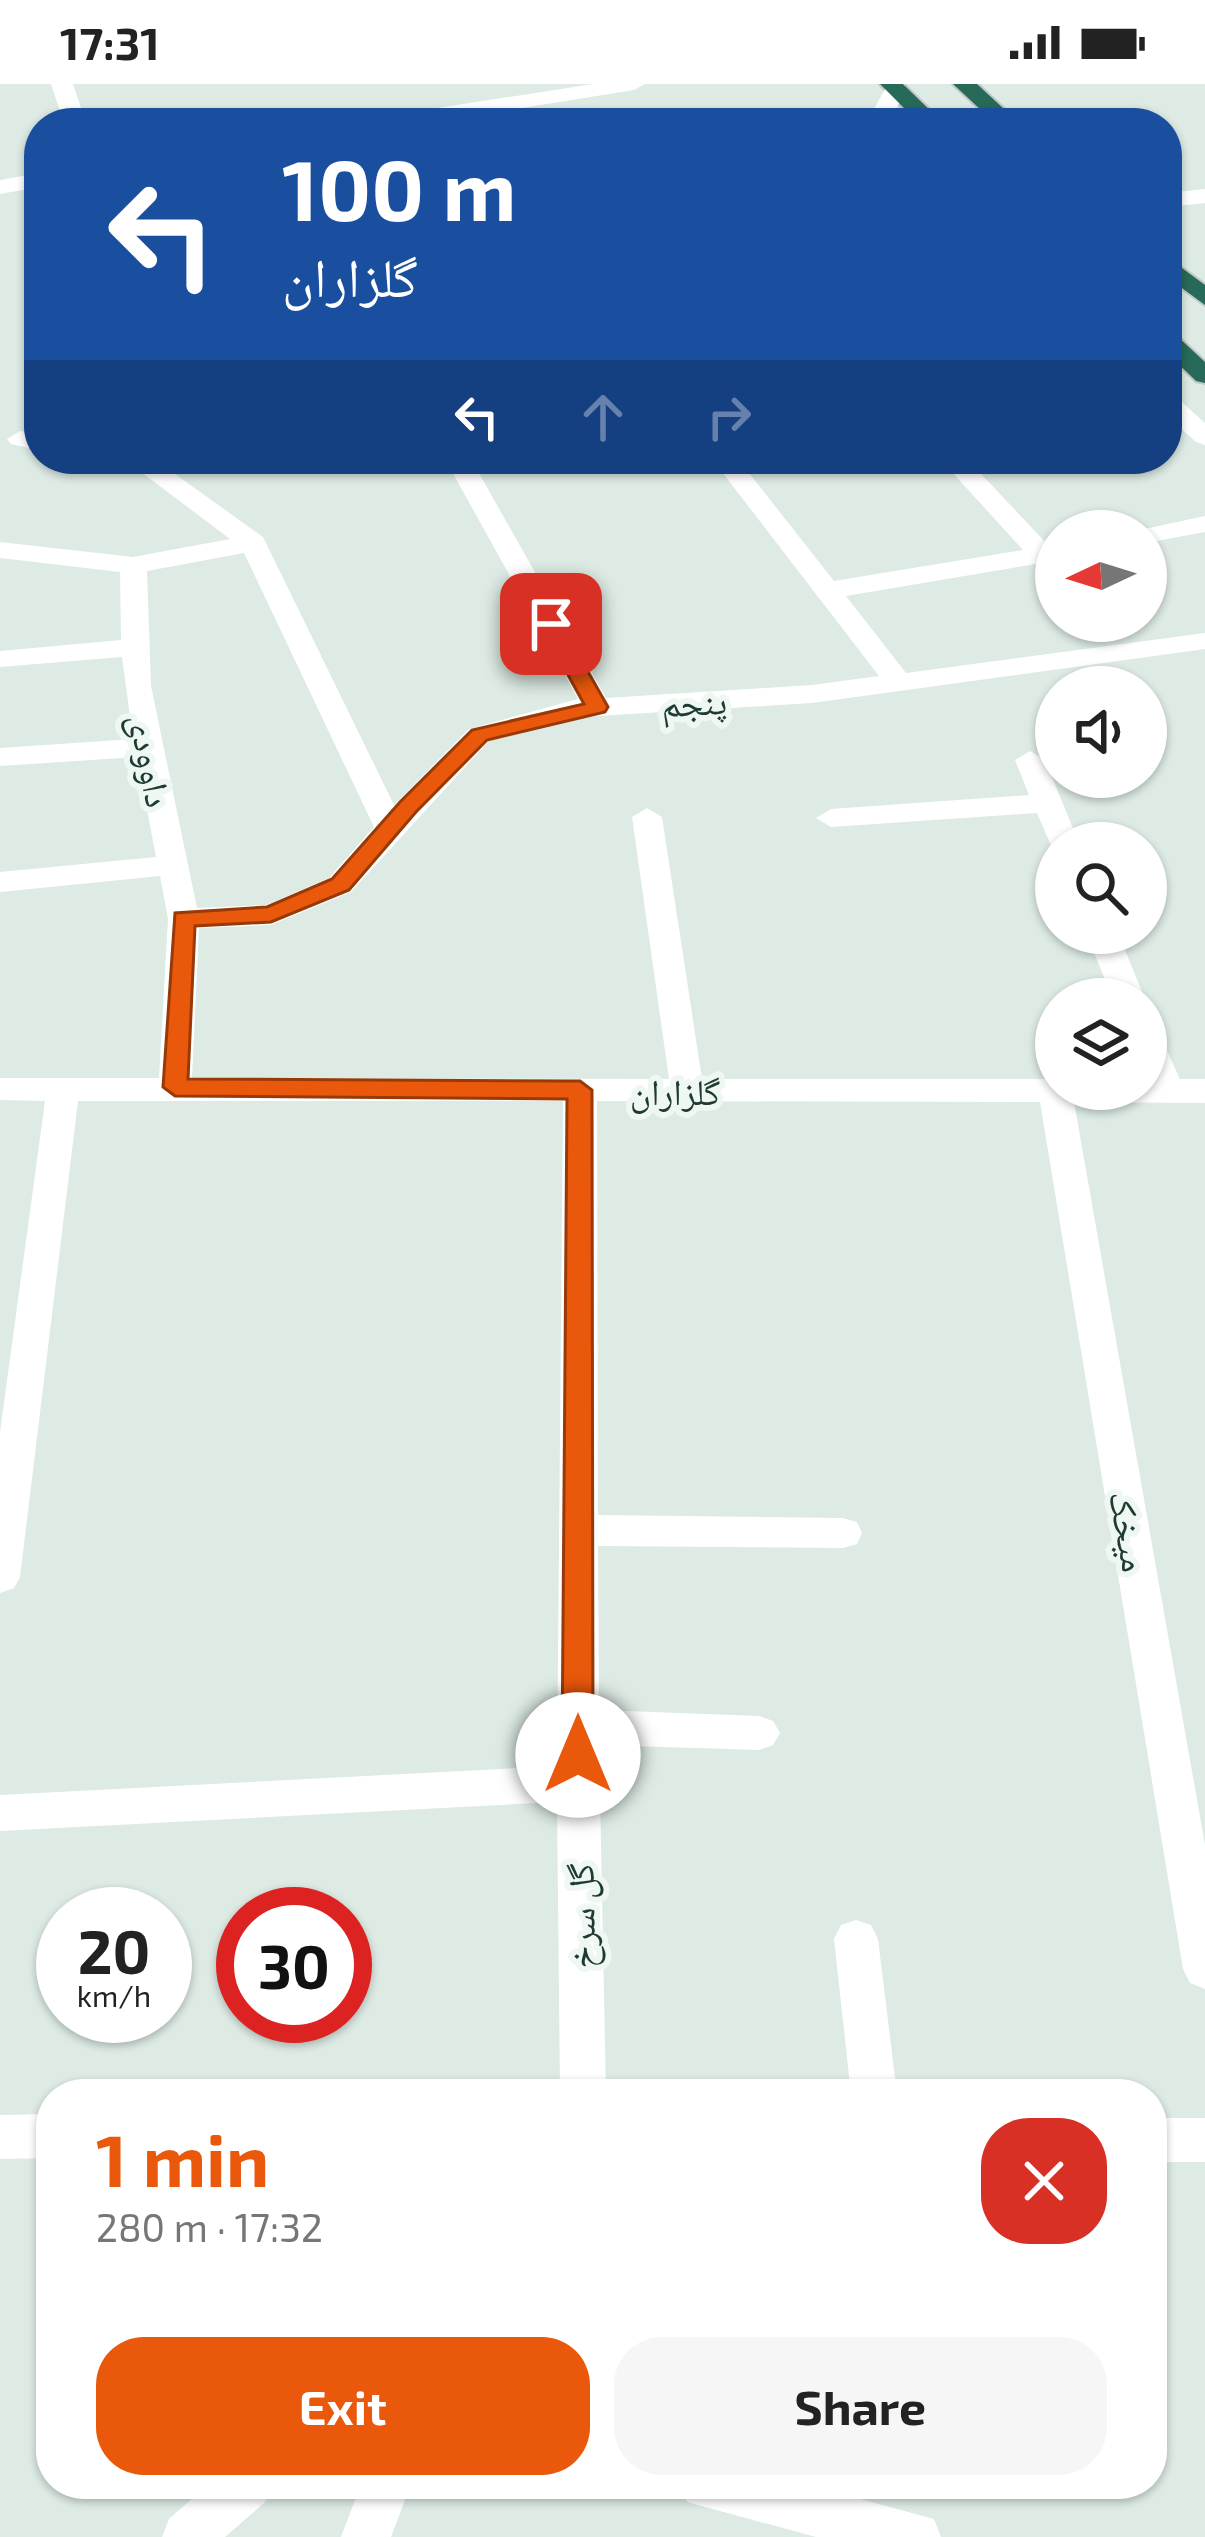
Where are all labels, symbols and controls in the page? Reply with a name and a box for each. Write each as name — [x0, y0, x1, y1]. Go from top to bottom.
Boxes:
text: 17:31 — [60, 15, 160, 69]
text: 100 m — [282, 137, 516, 238]
icon: left — [84, 156, 240, 312]
text: گلزاران — [282, 243, 418, 308]
icon: left — [444, 384, 510, 450]
icon: ahead — [570, 384, 636, 450]
icon: right — [696, 384, 762, 450]
north arrow — [1035, 510, 1167, 642]
map controls — [1035, 510, 1167, 1110]
pin — [500, 573, 602, 675]
icon: arrive — [518, 591, 584, 657]
button: sound — [1035, 666, 1167, 798]
street label: پنجم — [660, 678, 728, 728]
street label: داوودی — [120, 710, 182, 811]
button: search — [1035, 822, 1167, 954]
button: layers — [1035, 978, 1167, 1110]
street label: گلزاران — [630, 1069, 720, 1114]
street label: میخک — [1101, 1487, 1158, 1575]
position arrow — [515, 1692, 641, 1818]
street label: گل سرخ — [558, 1863, 605, 1969]
speed limit sign: 30 — [216, 1887, 372, 2043]
text: 20 — [78, 1914, 150, 1986]
text: km/h — [77, 1977, 151, 2013]
text: 1 min — [96, 2115, 269, 2201]
button: close — [981, 2118, 1107, 2244]
text: 280 m · 17:32 — [96, 2203, 323, 2250]
button: Exit — [96, 2337, 590, 2475]
button: Share — [614, 2337, 1107, 2475]

